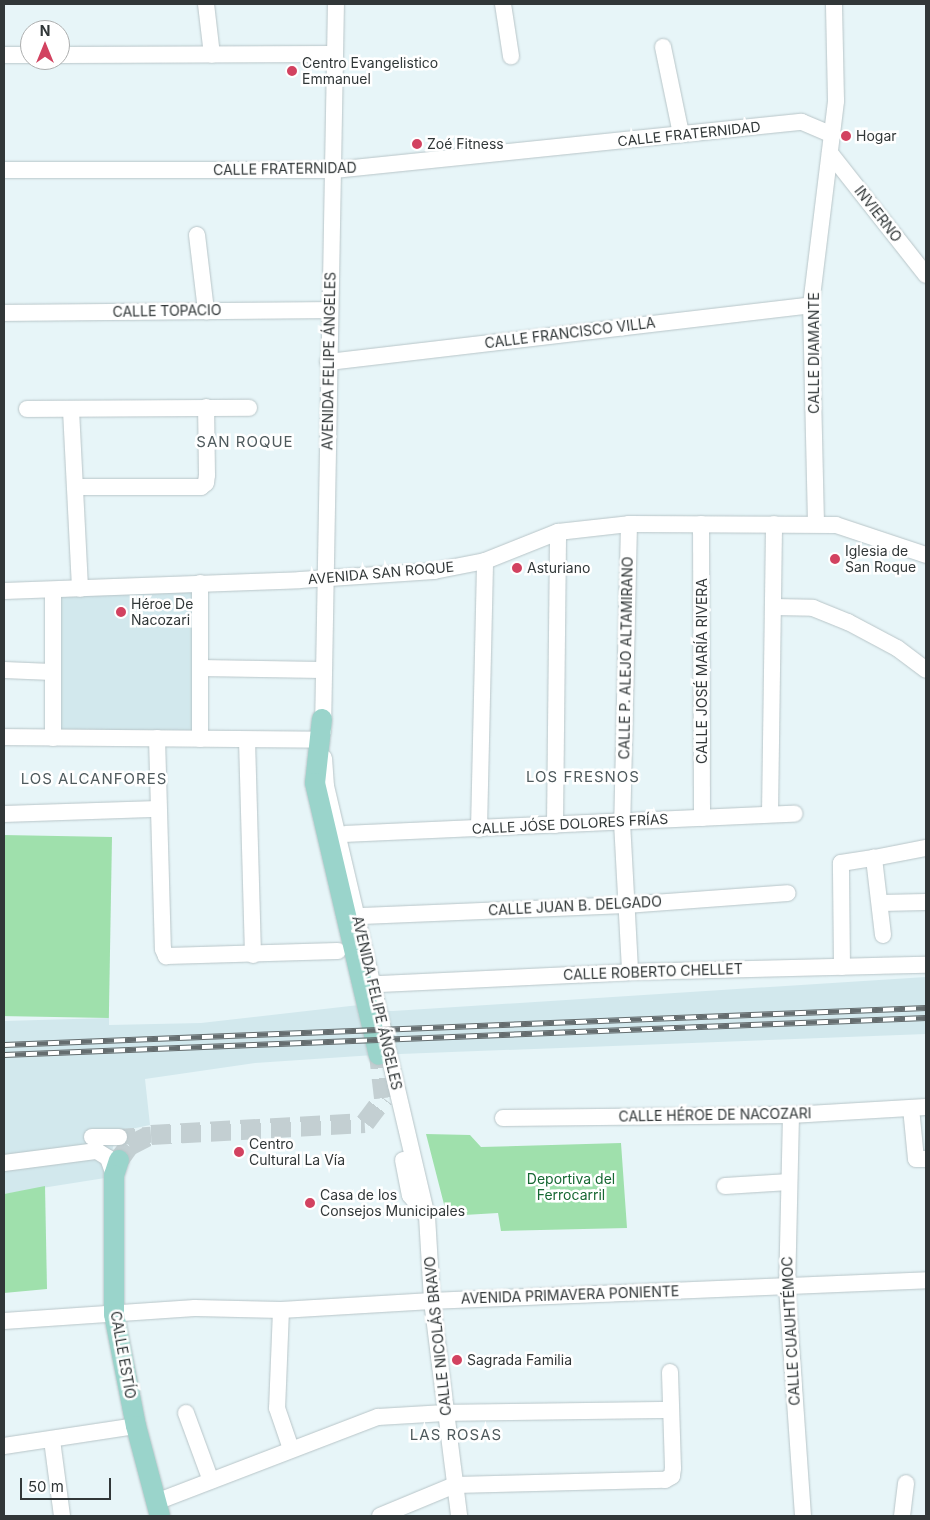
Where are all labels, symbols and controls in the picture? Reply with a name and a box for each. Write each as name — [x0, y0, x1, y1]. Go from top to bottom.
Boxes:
north arrow — [20, 20, 70, 70]
text: N — [40, 22, 50, 39]
place label: Centro Evangelistico Emmanuel — [302, 55, 438, 88]
marker: Centro Evangelistico Emmanuel — [286, 65, 298, 77]
street label: CALLE FRATERNIDAD — [617, 118, 761, 150]
place label: Hogar — [856, 128, 897, 144]
marker: Hogar — [840, 130, 852, 142]
place label: Zoé Fitness — [427, 136, 504, 152]
marker: Zoé Fitness — [411, 138, 423, 150]
street label: CALLE FRATERNIDAD — [213, 159, 357, 179]
street label: INVIERNO — [851, 183, 905, 245]
street label: AVENIDA FELIPE ÁNGELES — [319, 272, 339, 450]
street label: CALLE DIAMANTE — [806, 292, 822, 414]
street label: CALLE TOPACIO — [112, 302, 222, 320]
street label: CALLE FRANCISCO VILLA — [484, 314, 656, 352]
district label: SAN ROQUE — [195, 433, 295, 451]
place label: Iglesia de San Roque — [845, 543, 916, 576]
marker: Iglesia de San Roque — [829, 553, 841, 565]
street label: CALLE P. ALEJO ALTAMIRANO — [616, 556, 636, 760]
street label: AVENIDA SAN ROQUE — [307, 558, 455, 588]
place label: Asturiano — [527, 560, 590, 576]
marker: Asturiano — [511, 562, 523, 574]
street label: CALLE JOSÉ MARÍA RIVERA — [694, 578, 710, 764]
place label: Héroe De Nacozari — [131, 596, 193, 628]
marker: Héroe De Nacozari — [115, 606, 127, 618]
district label: LOS FRESNOS — [525, 768, 641, 786]
district label: LOS ALCANFORES — [19, 770, 169, 788]
street label: CALLE JÓSE DOLORES FRÍAS — [471, 810, 669, 838]
street label: CALLE JUAN B. DELGADO — [488, 893, 662, 919]
street label: AVENIDA FELIPE ÁNGELES — [349, 914, 405, 1092]
street label: CALLE ROBERTO CHELLET — [563, 960, 743, 984]
street label: CALLE HÉROE DE NACOZARI — [618, 1105, 812, 1125]
place label: Centro Cultural La Vía — [249, 1136, 345, 1168]
marker: Centro Cultural La Vía — [233, 1146, 245, 1158]
park label: Deportiva del Ferrocarril — [527, 1171, 615, 1204]
place label: Casa de los Consejos Municipales — [320, 1187, 465, 1220]
marker: Casa de los Consejos Municipales — [304, 1197, 316, 1209]
street label: CALLE NICOLÁS BRAVO — [421, 1255, 455, 1417]
street label: CALLE CUAUHTÉMOC — [779, 1256, 803, 1406]
street label: AVENIDA PRIMAVERA PONIENTE — [461, 1283, 679, 1307]
street label: CALLE ESTÍO — [107, 1310, 139, 1400]
place label: Sagrada Familia — [467, 1352, 572, 1368]
marker: Sagrada Familia — [451, 1354, 463, 1366]
district label: LAS ROSAS — [409, 1426, 503, 1444]
scale bar — [22, 1468, 114, 1500]
text: 50 m — [28, 1477, 64, 1496]

